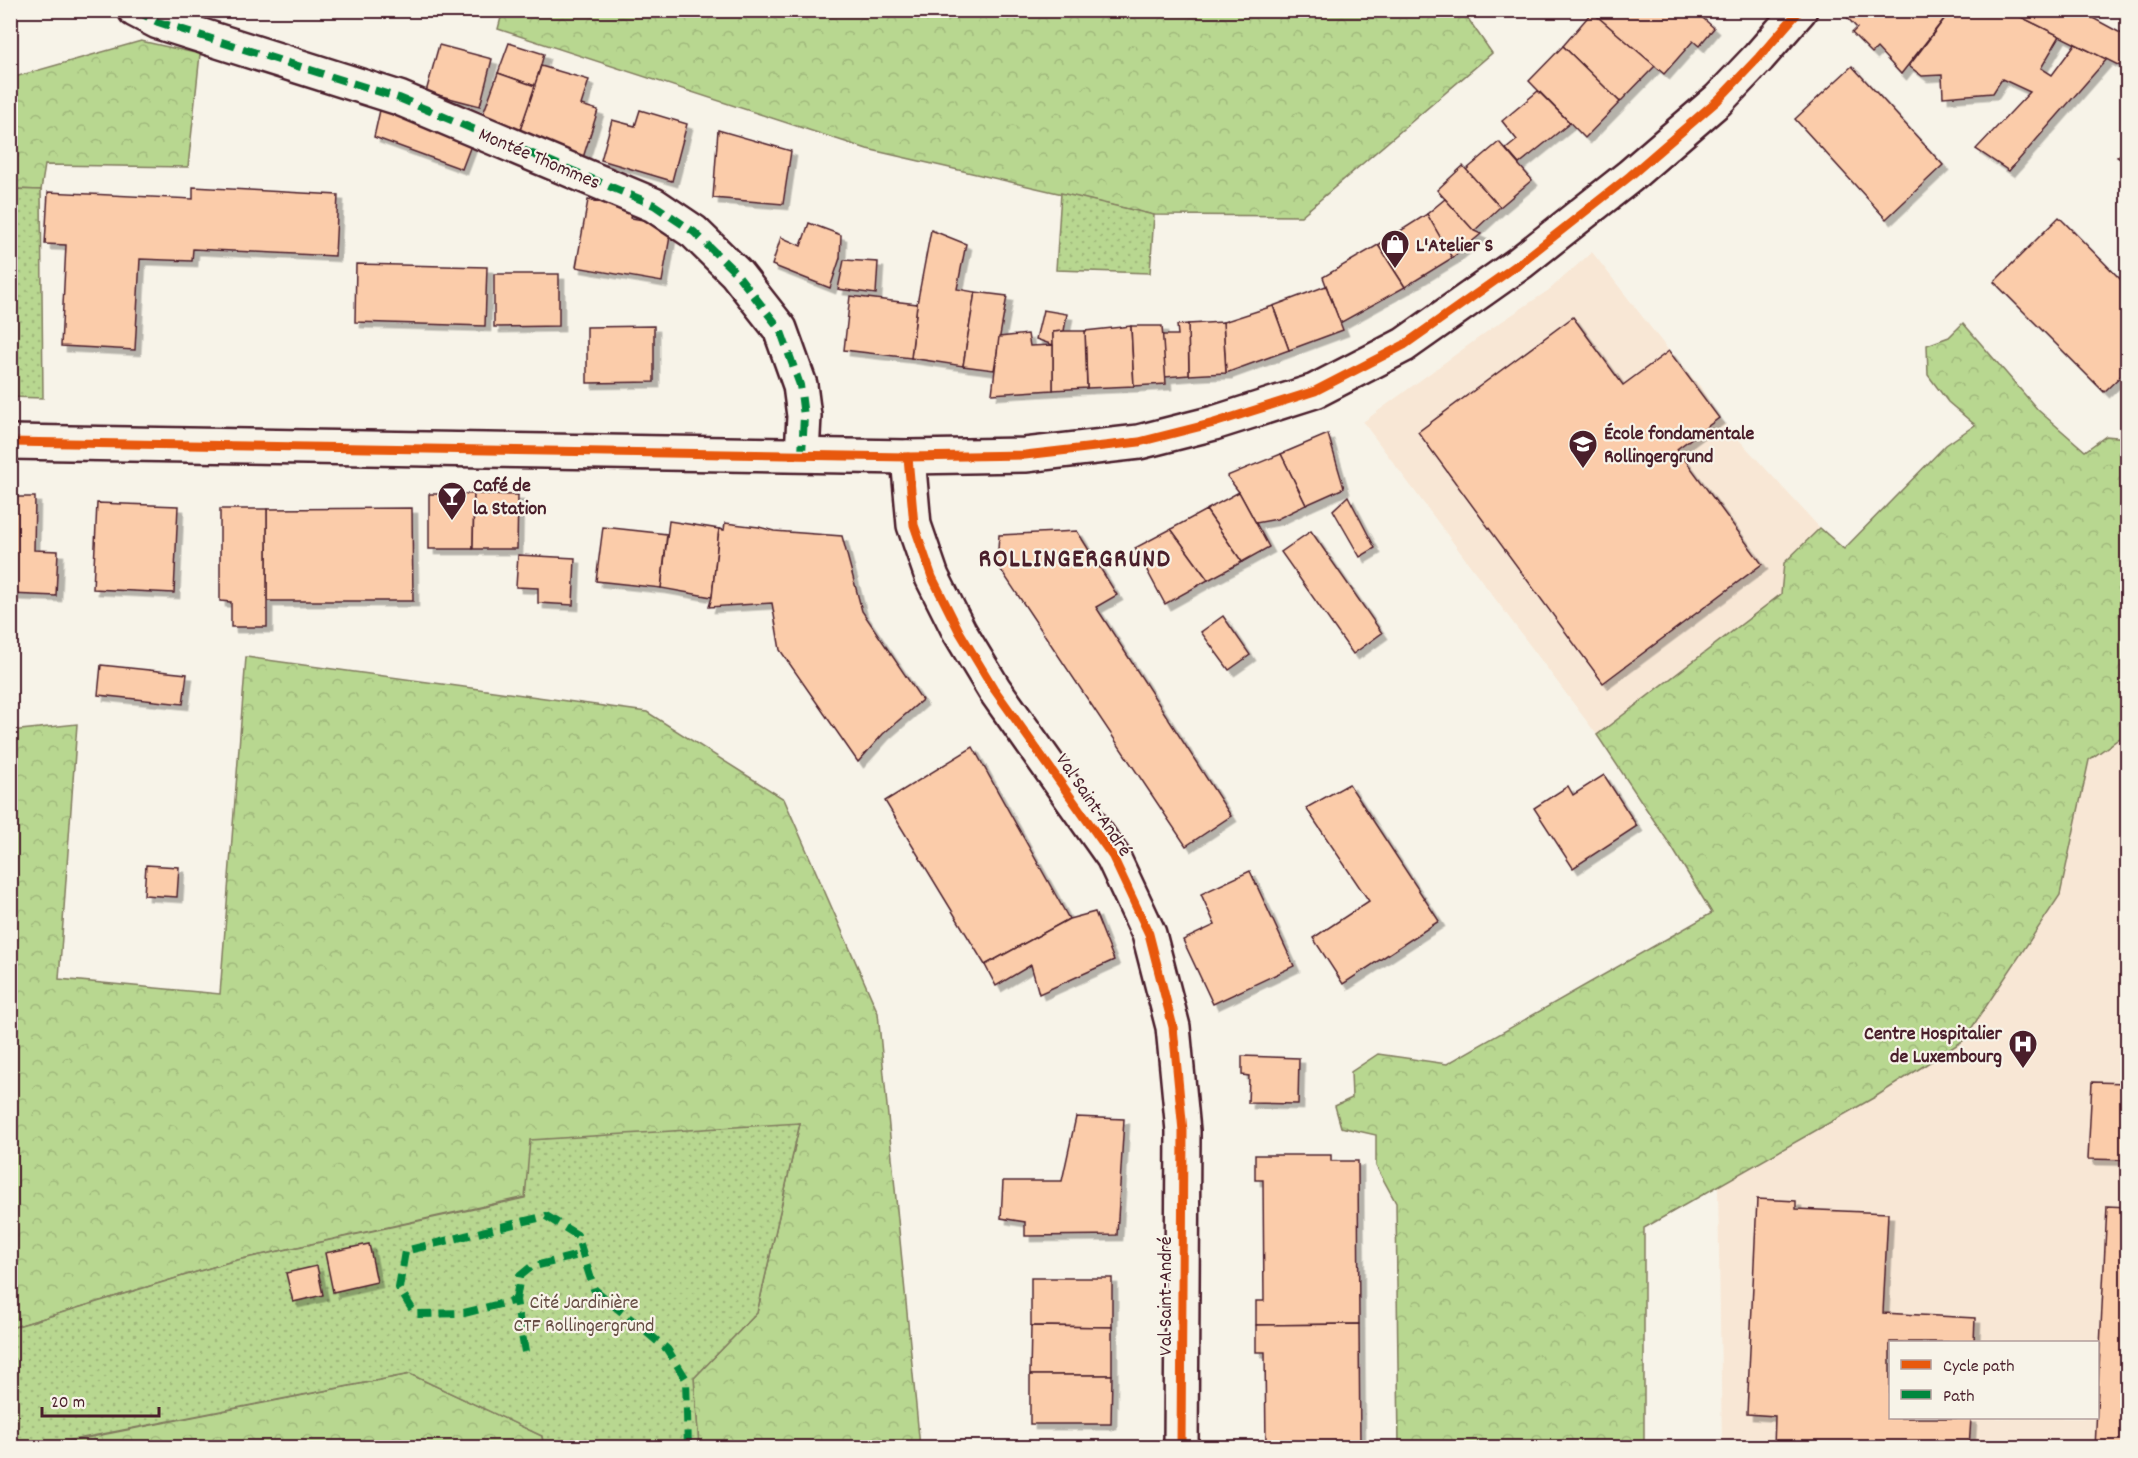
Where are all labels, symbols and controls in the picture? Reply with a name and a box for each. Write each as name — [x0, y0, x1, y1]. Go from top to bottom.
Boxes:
street label: Montée Thommes — [474, 121, 604, 198]
shop icon: L'Atelier S — [1379, 228, 1411, 270]
place label: L'Atelier S — [1416, 233, 1493, 261]
place label: École fondamentale Rollingergrund — [1604, 421, 1754, 472]
school or university icon: École fondamentale Rollingergrund — [1567, 428, 1599, 470]
place label: Café de la Station — [473, 473, 546, 524]
bar icon: Café de la Station — [436, 480, 468, 522]
district label: ROLLINGERGRUND — [979, 542, 1171, 579]
street label: Val Saint-André — [1048, 748, 1137, 863]
place label: Centre Hospitalier de Luxembourg — [1864, 1021, 2003, 1072]
hospital icon: Centre Hospitalier de Luxembourg — [2007, 1028, 2039, 1070]
street label: Val Saint-André — [1153, 1236, 1181, 1356]
park label: Cité Jardinière CTF Rollingergrund — [514, 1290, 654, 1341]
legend — [1889, 1341, 2099, 1419]
text: Cycle path — [1943, 1355, 2014, 1380]
scale bar — [42, 1380, 159, 1418]
text: Path — [1943, 1385, 1975, 1410]
text: 20 m — [51, 1391, 85, 1416]

